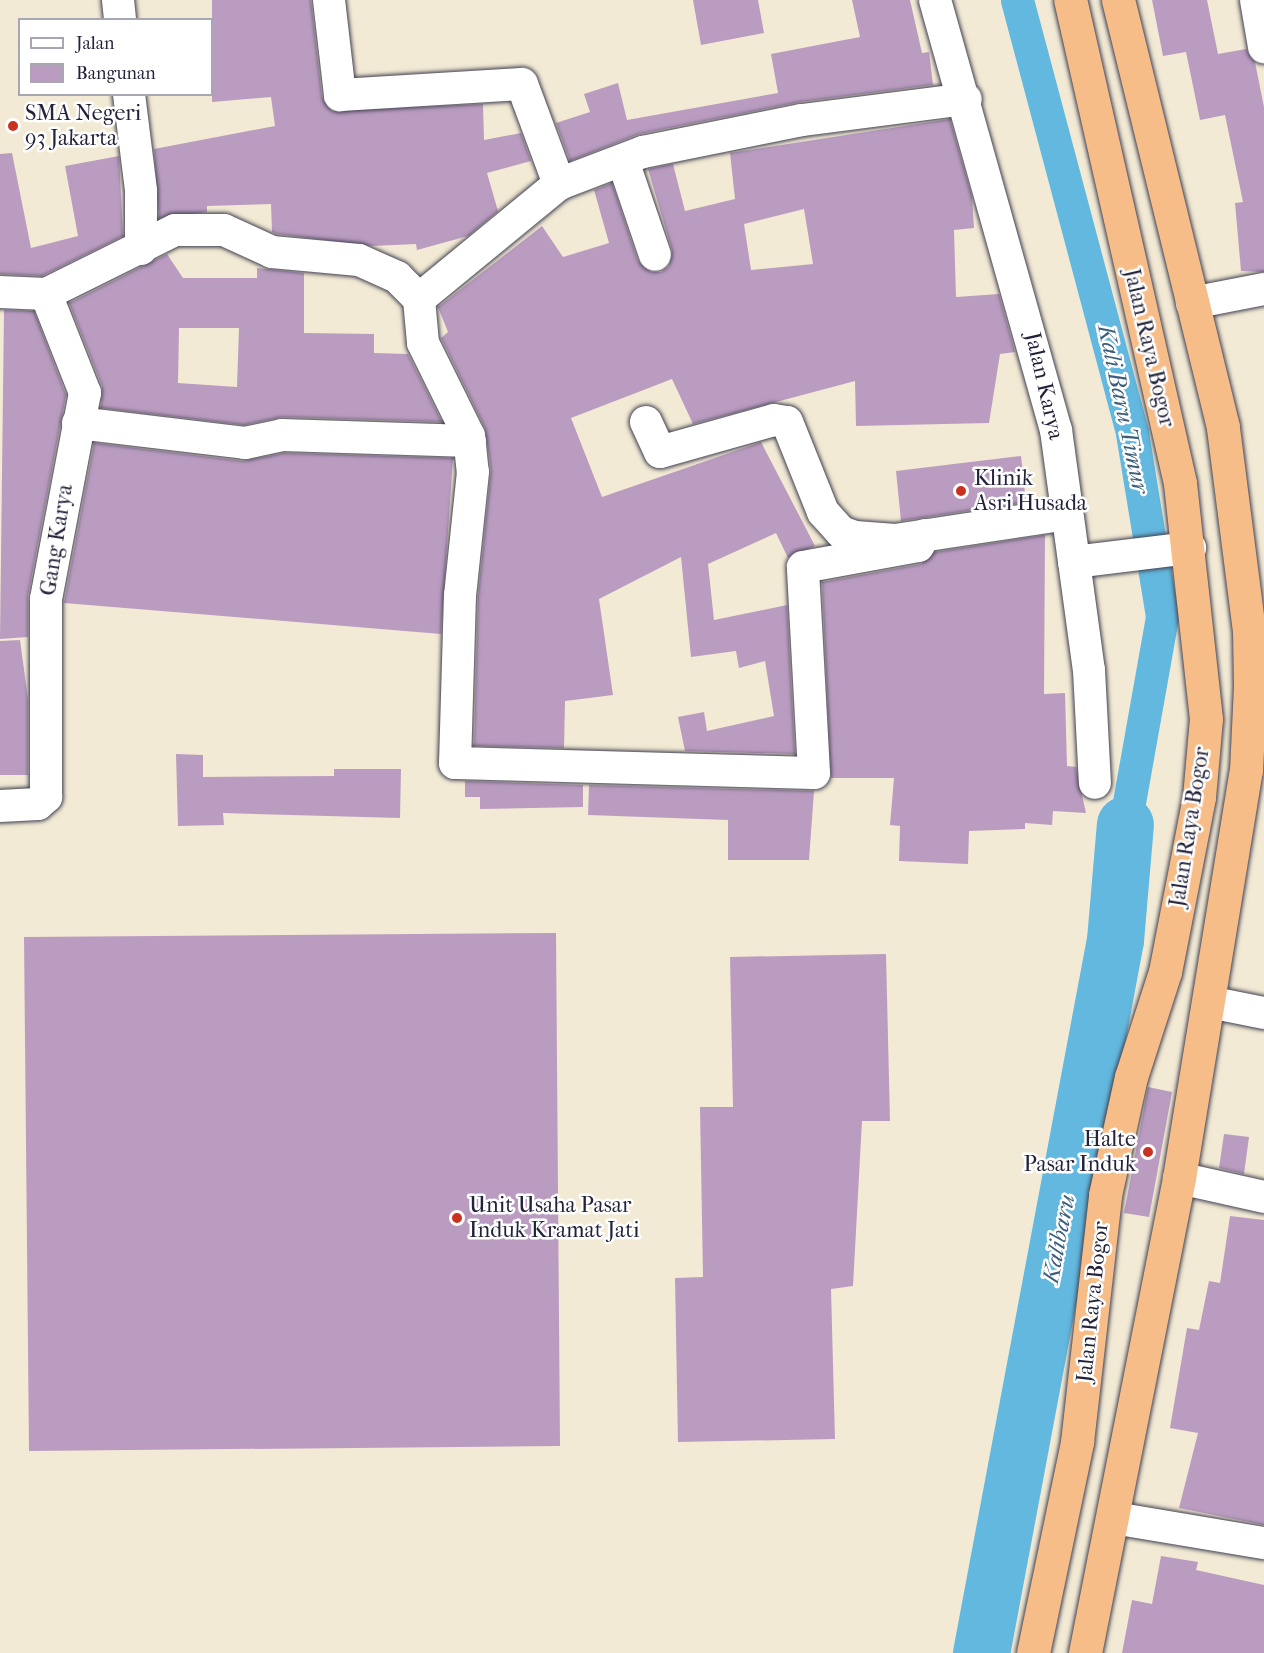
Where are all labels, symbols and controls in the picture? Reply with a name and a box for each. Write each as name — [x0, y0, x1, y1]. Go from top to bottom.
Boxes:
legend — [18, 18, 213, 96]
text: Jalan — [76, 33, 114, 54]
text: Bangunan — [76, 63, 156, 84]
place label: SMA Negeri 93 Jakarta — [25, 100, 141, 152]
marker: SMA Negeri 93 Jakarta — [6, 119, 20, 133]
street label: Jalan Raya Bogor — [1118, 266, 1180, 430]
water label: Kali Baru Timur — [1091, 322, 1155, 496]
street label: Jalan Karya — [1019, 330, 1069, 442]
place label: Klinik Asri Husada — [974, 465, 1087, 516]
street label: Gang Karya — [35, 482, 79, 598]
marker: Klinik Asri Husada — [952, 482, 970, 500]
street label: Jalan Raya Bogor — [1164, 745, 1216, 909]
place label: Halte Pasar Induk — [1023, 1126, 1136, 1178]
marker: Halte Pasar Induk — [1141, 1145, 1155, 1159]
place label: Unit Usaha Pasar Induk Kramat Jati — [469, 1192, 640, 1244]
water label: Kalibaru — [1036, 1192, 1082, 1286]
marker: Unit Usaha Pasar Induk Kramat Jati — [450, 1211, 464, 1225]
street label: Jalan Raya Bogor — [1071, 1220, 1115, 1384]

